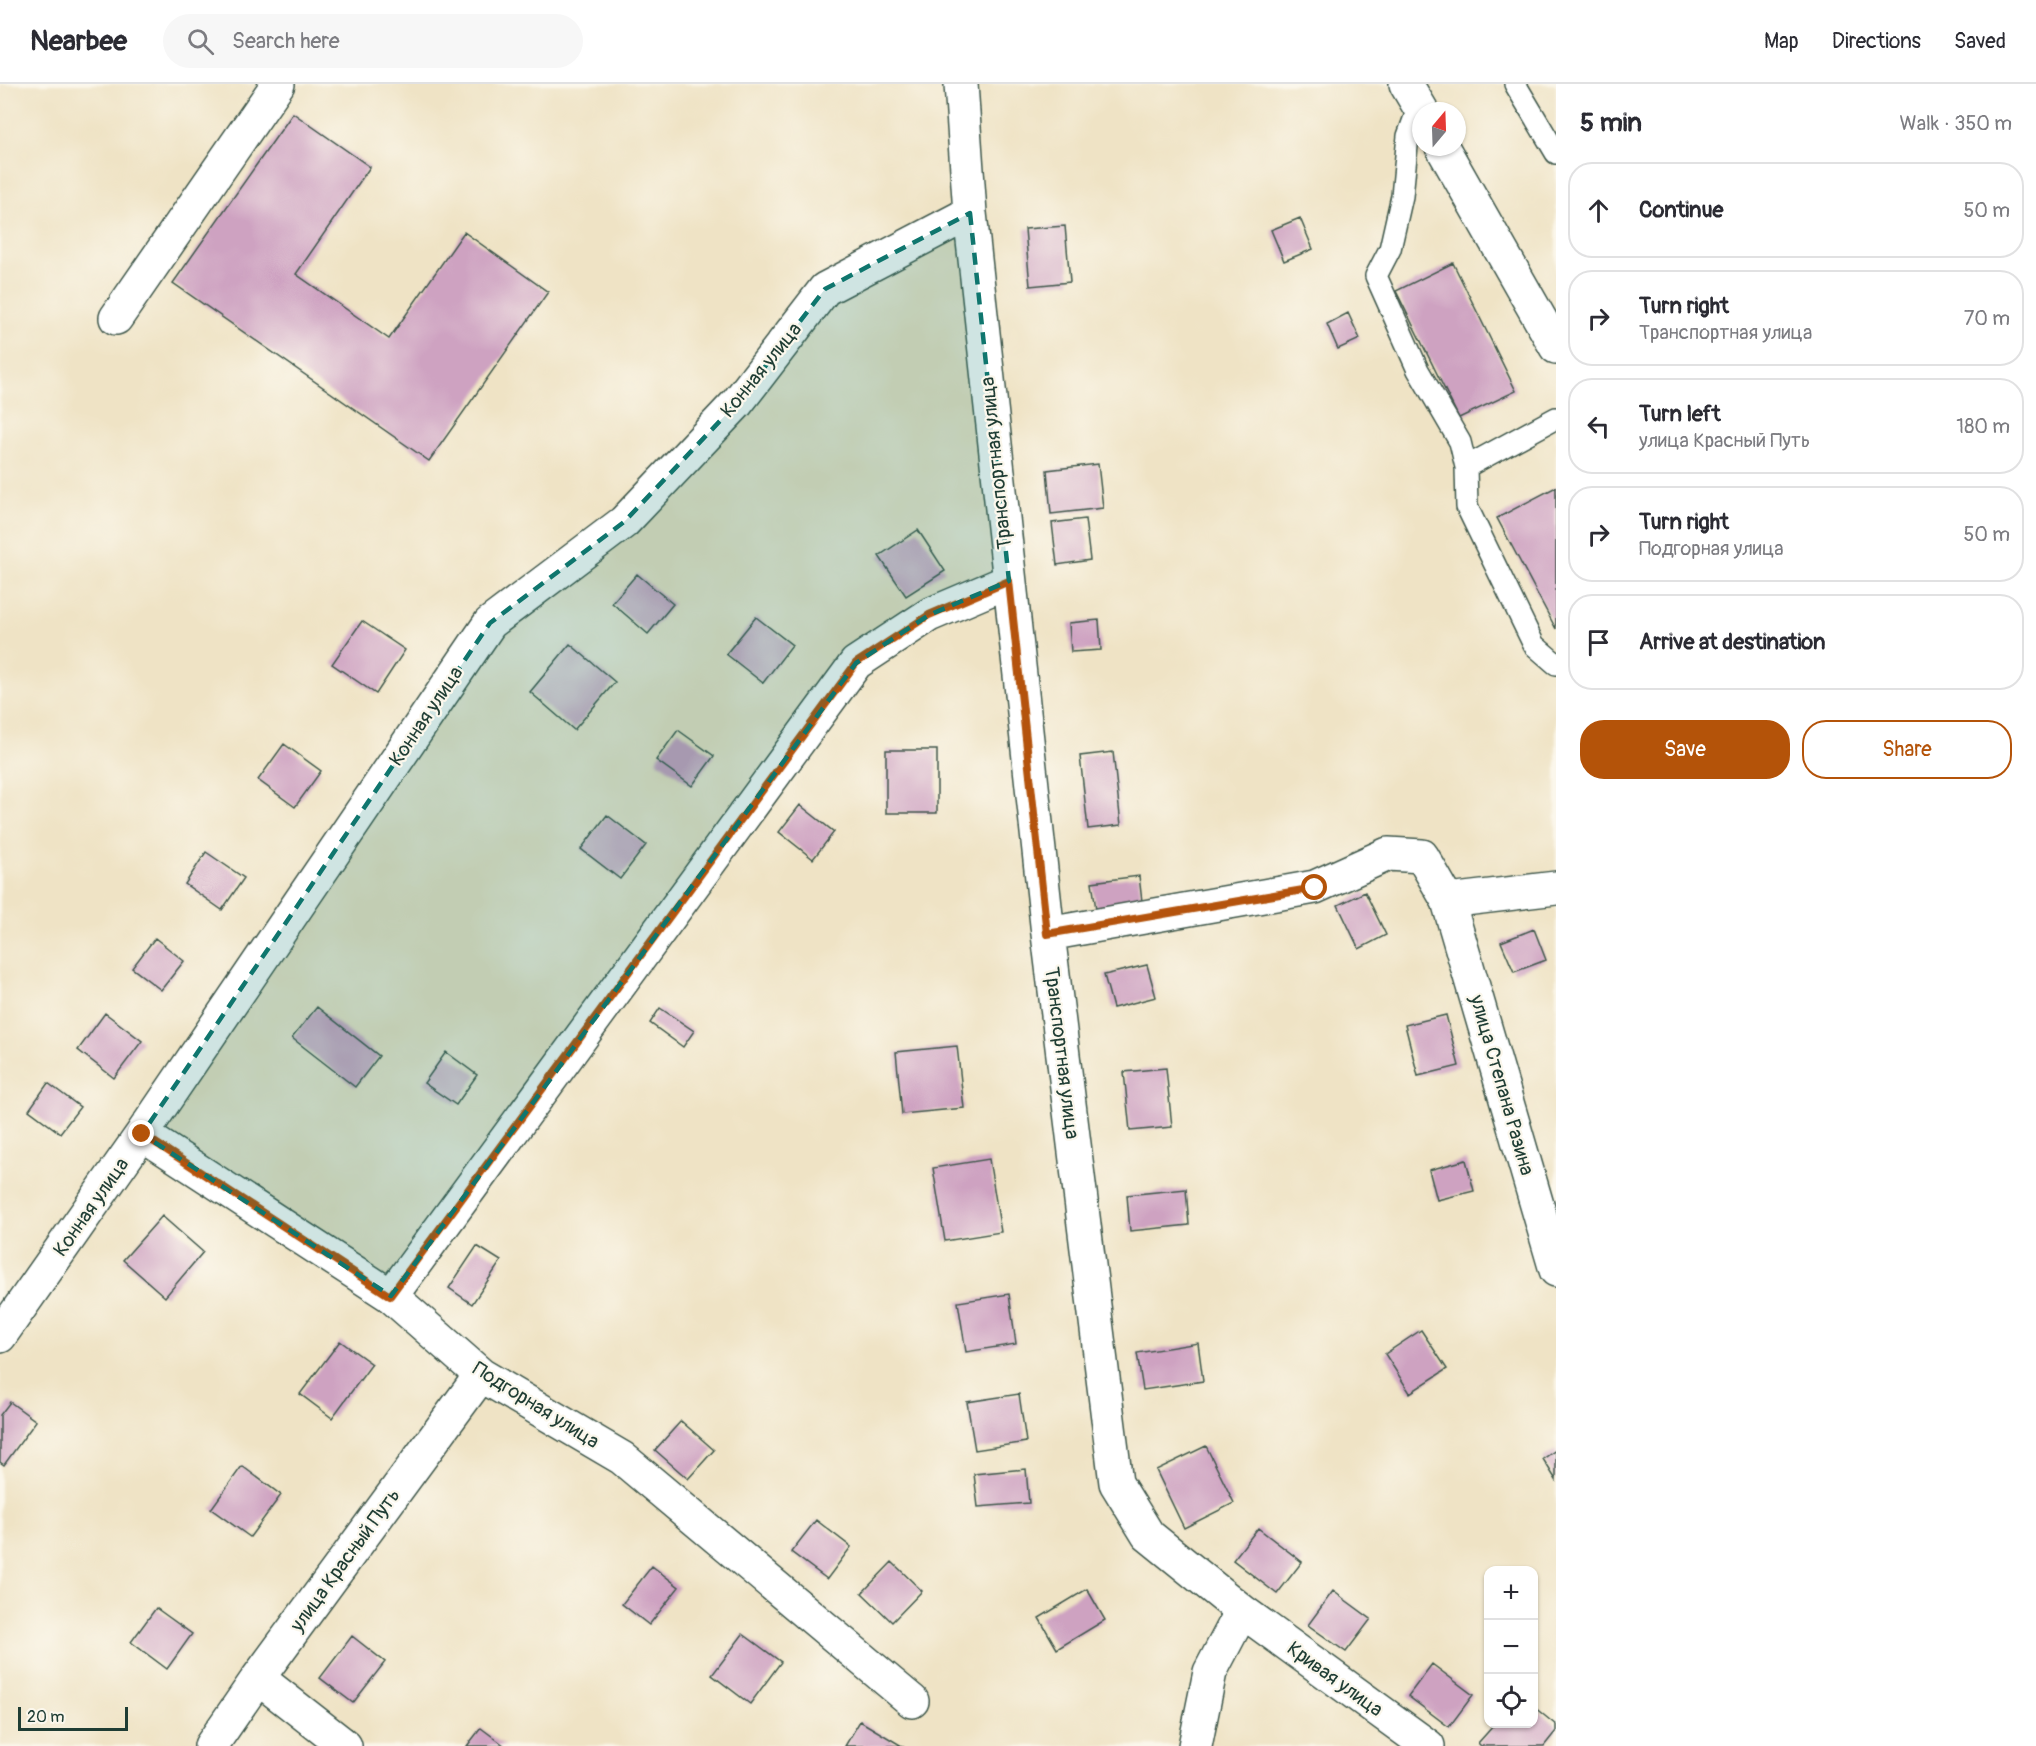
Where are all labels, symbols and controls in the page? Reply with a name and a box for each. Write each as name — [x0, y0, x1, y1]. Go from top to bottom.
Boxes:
search box — [163, 14, 583, 68]
text: Nearbee — [30, 24, 127, 59]
icon: search — [184, 25, 217, 58]
text: Search here — [232, 27, 340, 55]
text: Map — [1764, 28, 1799, 55]
text: Directions — [1832, 28, 1921, 55]
text: Saved — [1954, 28, 2006, 55]
north arrow — [1412, 102, 1466, 156]
text: 5 min — [1580, 107, 1642, 139]
text: Walk · 350 m — [1900, 111, 2012, 136]
icon: ahead — [1582, 194, 1615, 227]
text: Continue — [1639, 196, 1723, 224]
text: 50 m — [1963, 198, 2010, 223]
text: Turn right — [1639, 292, 1729, 320]
icon: right — [1582, 302, 1615, 335]
text: 70 m — [1964, 306, 2010, 331]
street label: Конная улица — [715, 317, 807, 423]
text: Транспортная улица — [1639, 320, 1812, 345]
street label: Транспортная улица — [975, 376, 1017, 550]
text: Turn left — [1639, 400, 1721, 428]
icon: left — [1582, 410, 1615, 443]
text: 180 m — [1956, 414, 2010, 439]
text: улица Красный Путь — [1639, 428, 1810, 453]
text: Turn right — [1639, 508, 1729, 536]
icon: right — [1582, 518, 1615, 551]
text: 50 m — [1963, 522, 2010, 547]
text: Подгорная улица — [1639, 536, 1784, 561]
icon: arrive — [1582, 626, 1615, 659]
text: Arrive at destination — [1639, 628, 1825, 656]
street label: Конная улица — [383, 661, 469, 771]
button: Save — [1580, 720, 1790, 779]
button: Share — [1802, 720, 2012, 779]
route start — [1301, 874, 1327, 900]
street label: Транспортная улица — [1039, 966, 1085, 1140]
street label: улица Степана Разина — [1464, 991, 1540, 1178]
route end — [128, 1120, 154, 1146]
street label: Конная улица — [48, 1153, 134, 1261]
street label: Подгорная улица — [468, 1356, 604, 1454]
street label: улица Красный Путь — [284, 1483, 405, 1637]
map controls — [1484, 1566, 1538, 1728]
button: + — [1484, 1566, 1538, 1620]
button: − — [1484, 1620, 1538, 1674]
street label: Кривая улица — [1282, 1636, 1388, 1722]
button: locate — [1484, 1674, 1538, 1728]
scale bar — [18, 1704, 128, 1732]
text: 20 m — [27, 1707, 65, 1727]

